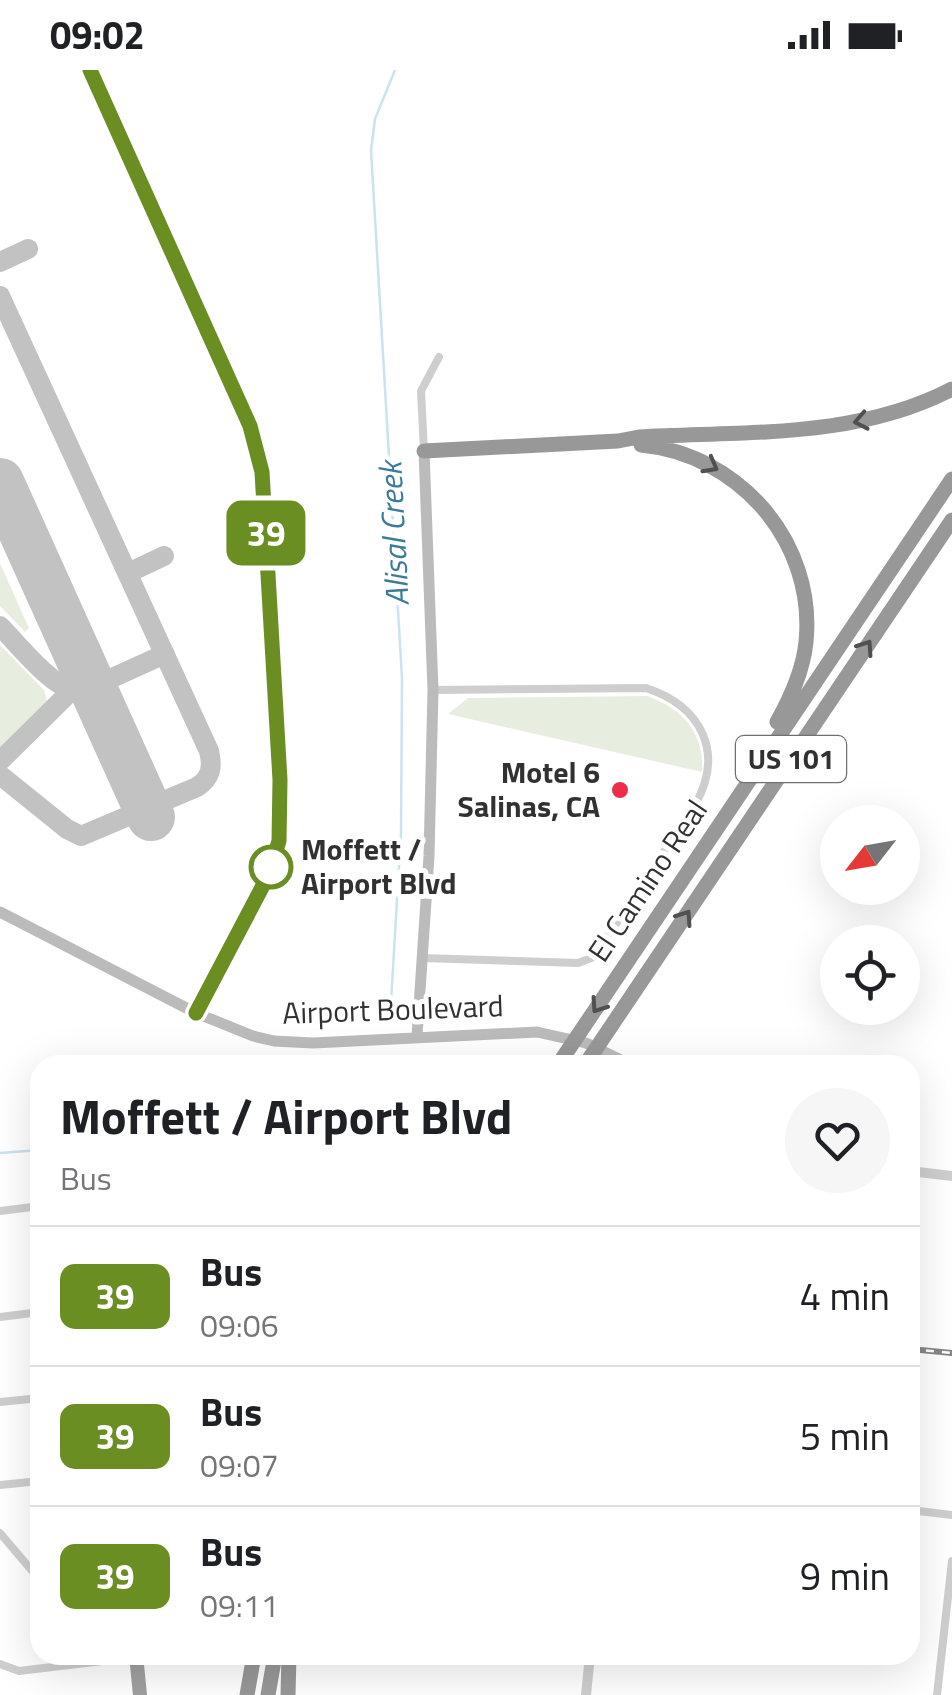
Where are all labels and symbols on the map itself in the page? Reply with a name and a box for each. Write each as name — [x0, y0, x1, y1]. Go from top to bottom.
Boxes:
one-way arrow — [852, 410, 869, 431]
one-way arrow — [701, 454, 719, 473]
water label: Alisal Creek — [365, 457, 421, 607]
line badge: 39 — [221, 500, 311, 566]
one-way arrow — [854, 640, 872, 659]
road number: US 101 — [736, 736, 846, 782]
place label: Motel 6 Salinas, CA — [458, 749, 600, 829]
marker: Motel 6 Salinas, CA — [609, 779, 631, 801]
street label: El Camino Real — [576, 790, 719, 971]
north arrow — [820, 805, 920, 905]
place label: Moffett / Airport Blvd — [301, 826, 457, 906]
marker: Moffett / Airport Blvd — [250, 846, 292, 888]
one-way arrow — [673, 910, 692, 928]
street label: Airport Boulevard — [282, 982, 504, 1036]
one-way arrow — [591, 995, 610, 1013]

